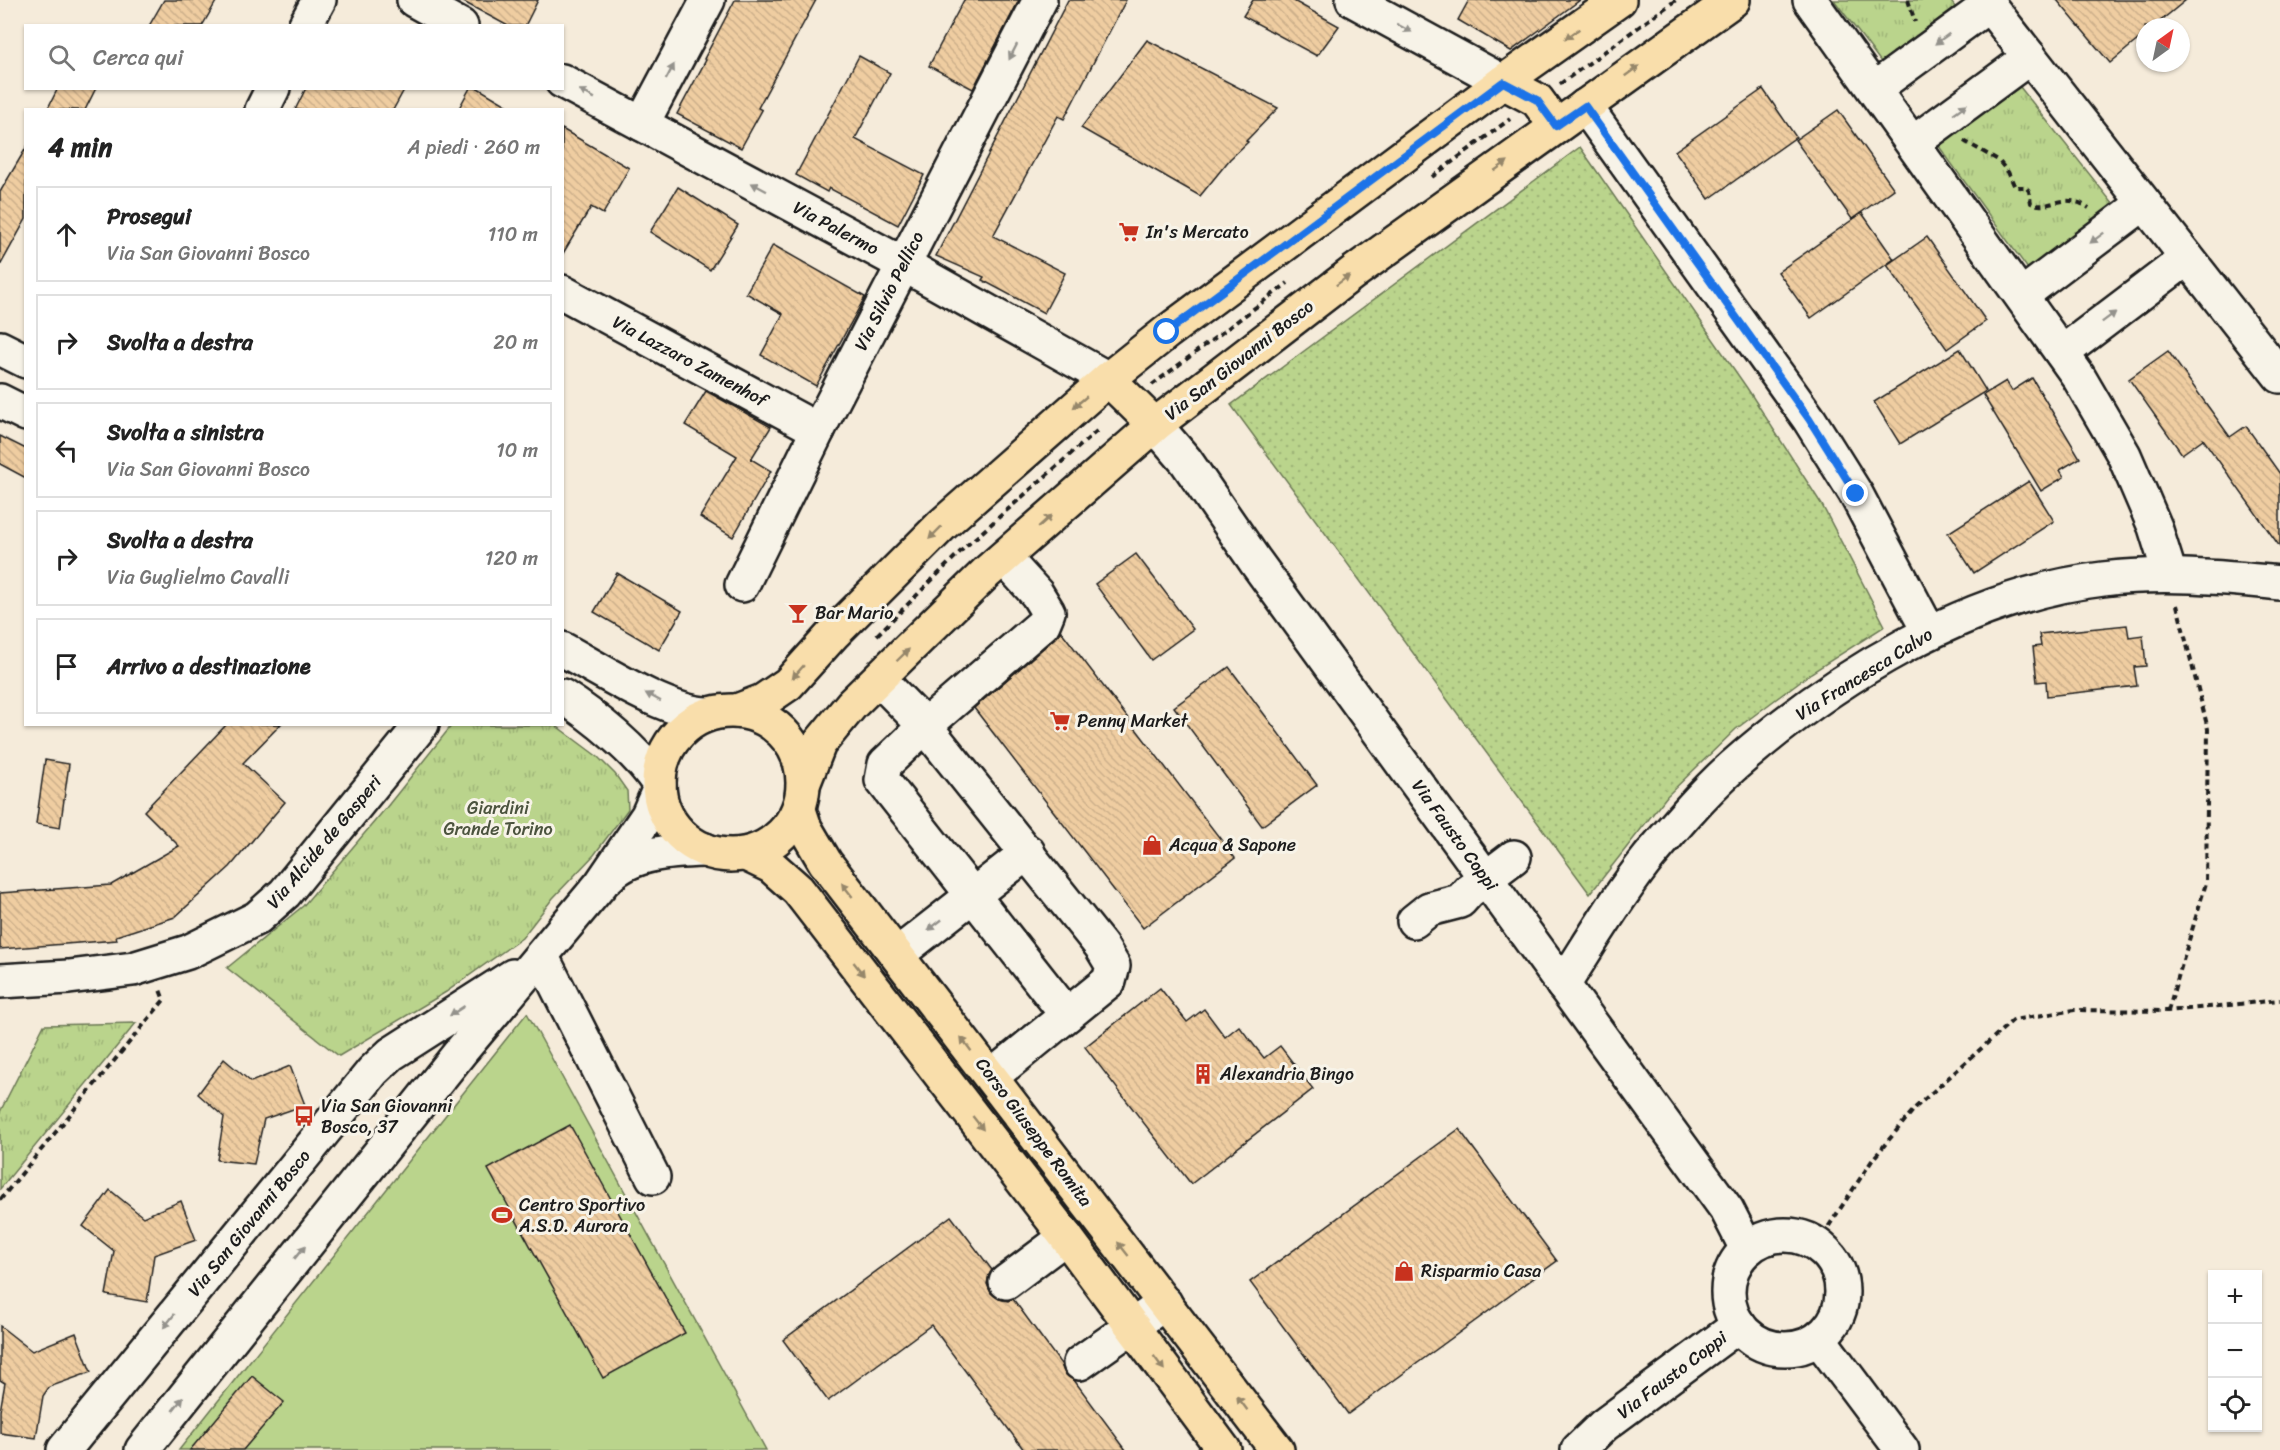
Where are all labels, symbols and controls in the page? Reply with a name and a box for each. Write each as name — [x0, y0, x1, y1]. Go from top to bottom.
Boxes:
north arrow — [2136, 18, 2190, 72]
one-way arrow — [1396, 23, 1413, 33]
search box — [24, 24, 564, 90]
one-way arrow — [1564, 28, 1580, 40]
one-way arrow — [1934, 33, 1950, 45]
text: Cerca qui — [93, 38, 183, 77]
icon: search — [45, 41, 78, 74]
one-way arrow — [1008, 44, 1018, 61]
one-way arrow — [665, 64, 675, 81]
one-way arrow — [1625, 66, 1640, 78]
one-way arrow — [579, 89, 596, 99]
one-way arrow — [1952, 103, 1967, 115]
text: 4 min — [48, 124, 112, 170]
text: A piedi · 260 m — [407, 130, 540, 165]
one-way arrow — [1494, 160, 1509, 172]
one-way arrow — [750, 182, 767, 192]
street label: Via Palermo — [787, 192, 885, 264]
text: Prosegui — [107, 197, 191, 236]
place label: In's Mercato — [1145, 216, 1249, 248]
text: 110 m — [488, 217, 538, 252]
icon: ahead — [50, 218, 83, 251]
supermarket icon: In's Mercato — [1117, 220, 1141, 244]
street label: Via Silvio Pellico — [845, 225, 933, 357]
one-way arrow — [2090, 232, 2106, 244]
text: Via San Giovanni Bosco — [107, 236, 310, 271]
one-way arrow — [1336, 274, 1351, 286]
street label: Via San Giovanni Bosco — [1157, 291, 1321, 429]
street label: Via Lazzaro Zamenhof — [606, 306, 776, 417]
one-way arrow — [2101, 311, 2117, 324]
route start — [1153, 318, 1179, 344]
text: Svolta a destra — [107, 323, 253, 362]
text: 20 m — [493, 325, 538, 360]
icon: right — [50, 326, 83, 359]
one-way arrow — [1072, 396, 1088, 409]
text: Svolta a sinistra — [107, 413, 264, 452]
text: 10 m — [496, 433, 538, 468]
icon: left — [50, 434, 83, 467]
text: Via San Giovanni Bosco — [107, 452, 310, 487]
route end — [1842, 480, 1868, 506]
one-way arrow — [1037, 515, 1052, 528]
text: Svolta a destra — [107, 521, 253, 560]
one-way arrow — [928, 525, 942, 539]
text: 120 m — [485, 541, 538, 576]
icon: right — [50, 542, 83, 575]
text: Via Guglielmo Cavalli — [107, 560, 289, 595]
place label: Bar Mario — [815, 597, 893, 629]
bar icon: Bar Mario — [786, 601, 810, 625]
street label: Via Francesca Calvo — [1789, 619, 1939, 729]
text: Arrivo a destinazione — [107, 647, 311, 686]
one-way arrow — [895, 648, 909, 662]
icon: arrive — [50, 650, 83, 683]
one-way arrow — [792, 664, 805, 679]
one-way arrow — [644, 692, 661, 702]
place label: Penny Market — [1077, 705, 1189, 737]
supermarket icon: Penny Market — [1048, 709, 1072, 733]
street label: Via Alcide de Gasperi — [258, 767, 391, 916]
street label: Via Fausto Coppi — [1403, 772, 1507, 899]
park label: Giardini Grande Torino — [443, 792, 553, 845]
place label: Acqua & Sapone — [1168, 829, 1296, 861]
shop icon: Acqua & Sapone — [1140, 833, 1164, 857]
one-way arrow — [841, 882, 853, 897]
one-way arrow — [928, 918, 943, 930]
one-way arrow — [853, 961, 865, 976]
one-way arrow — [449, 1006, 466, 1017]
one-way arrow — [960, 1036, 973, 1052]
street label: Corso Giuseppe Romita — [967, 1050, 1101, 1214]
place label: Alexandria Bingo — [1219, 1058, 1354, 1090]
building icon: Alexandria Bingo — [1191, 1062, 1215, 1086]
place label: Via San Giovanni Bosco, 37 — [321, 1090, 453, 1143]
bus stop icon: Via San Giovanni Bosco, 37 — [292, 1104, 316, 1128]
one-way arrow — [972, 1116, 984, 1131]
street label: Via San Giovanni Bosco — [179, 1142, 319, 1304]
place label: Centro Sportivo A.S.D. Aurora — [518, 1189, 645, 1242]
sports icon: Centro Sportivo A.S.D. Aurora — [490, 1203, 514, 1227]
one-way arrow — [1117, 1241, 1130, 1257]
one-way arrow — [294, 1244, 307, 1260]
place label: Risparmio Casa — [1421, 1255, 1541, 1287]
shop icon: Risparmio Casa — [1392, 1259, 1416, 1283]
map controls — [2208, 1270, 2262, 1432]
button: + — [2208, 1270, 2262, 1324]
one-way arrow — [164, 1313, 176, 1328]
street label: Via Fausto Coppi — [1610, 1322, 1735, 1427]
button: − — [2208, 1324, 2262, 1378]
one-way arrow — [1153, 1354, 1165, 1370]
button: locate — [2208, 1378, 2262, 1432]
one-way arrow — [1236, 1396, 1248, 1412]
one-way arrow — [172, 1397, 184, 1412]

